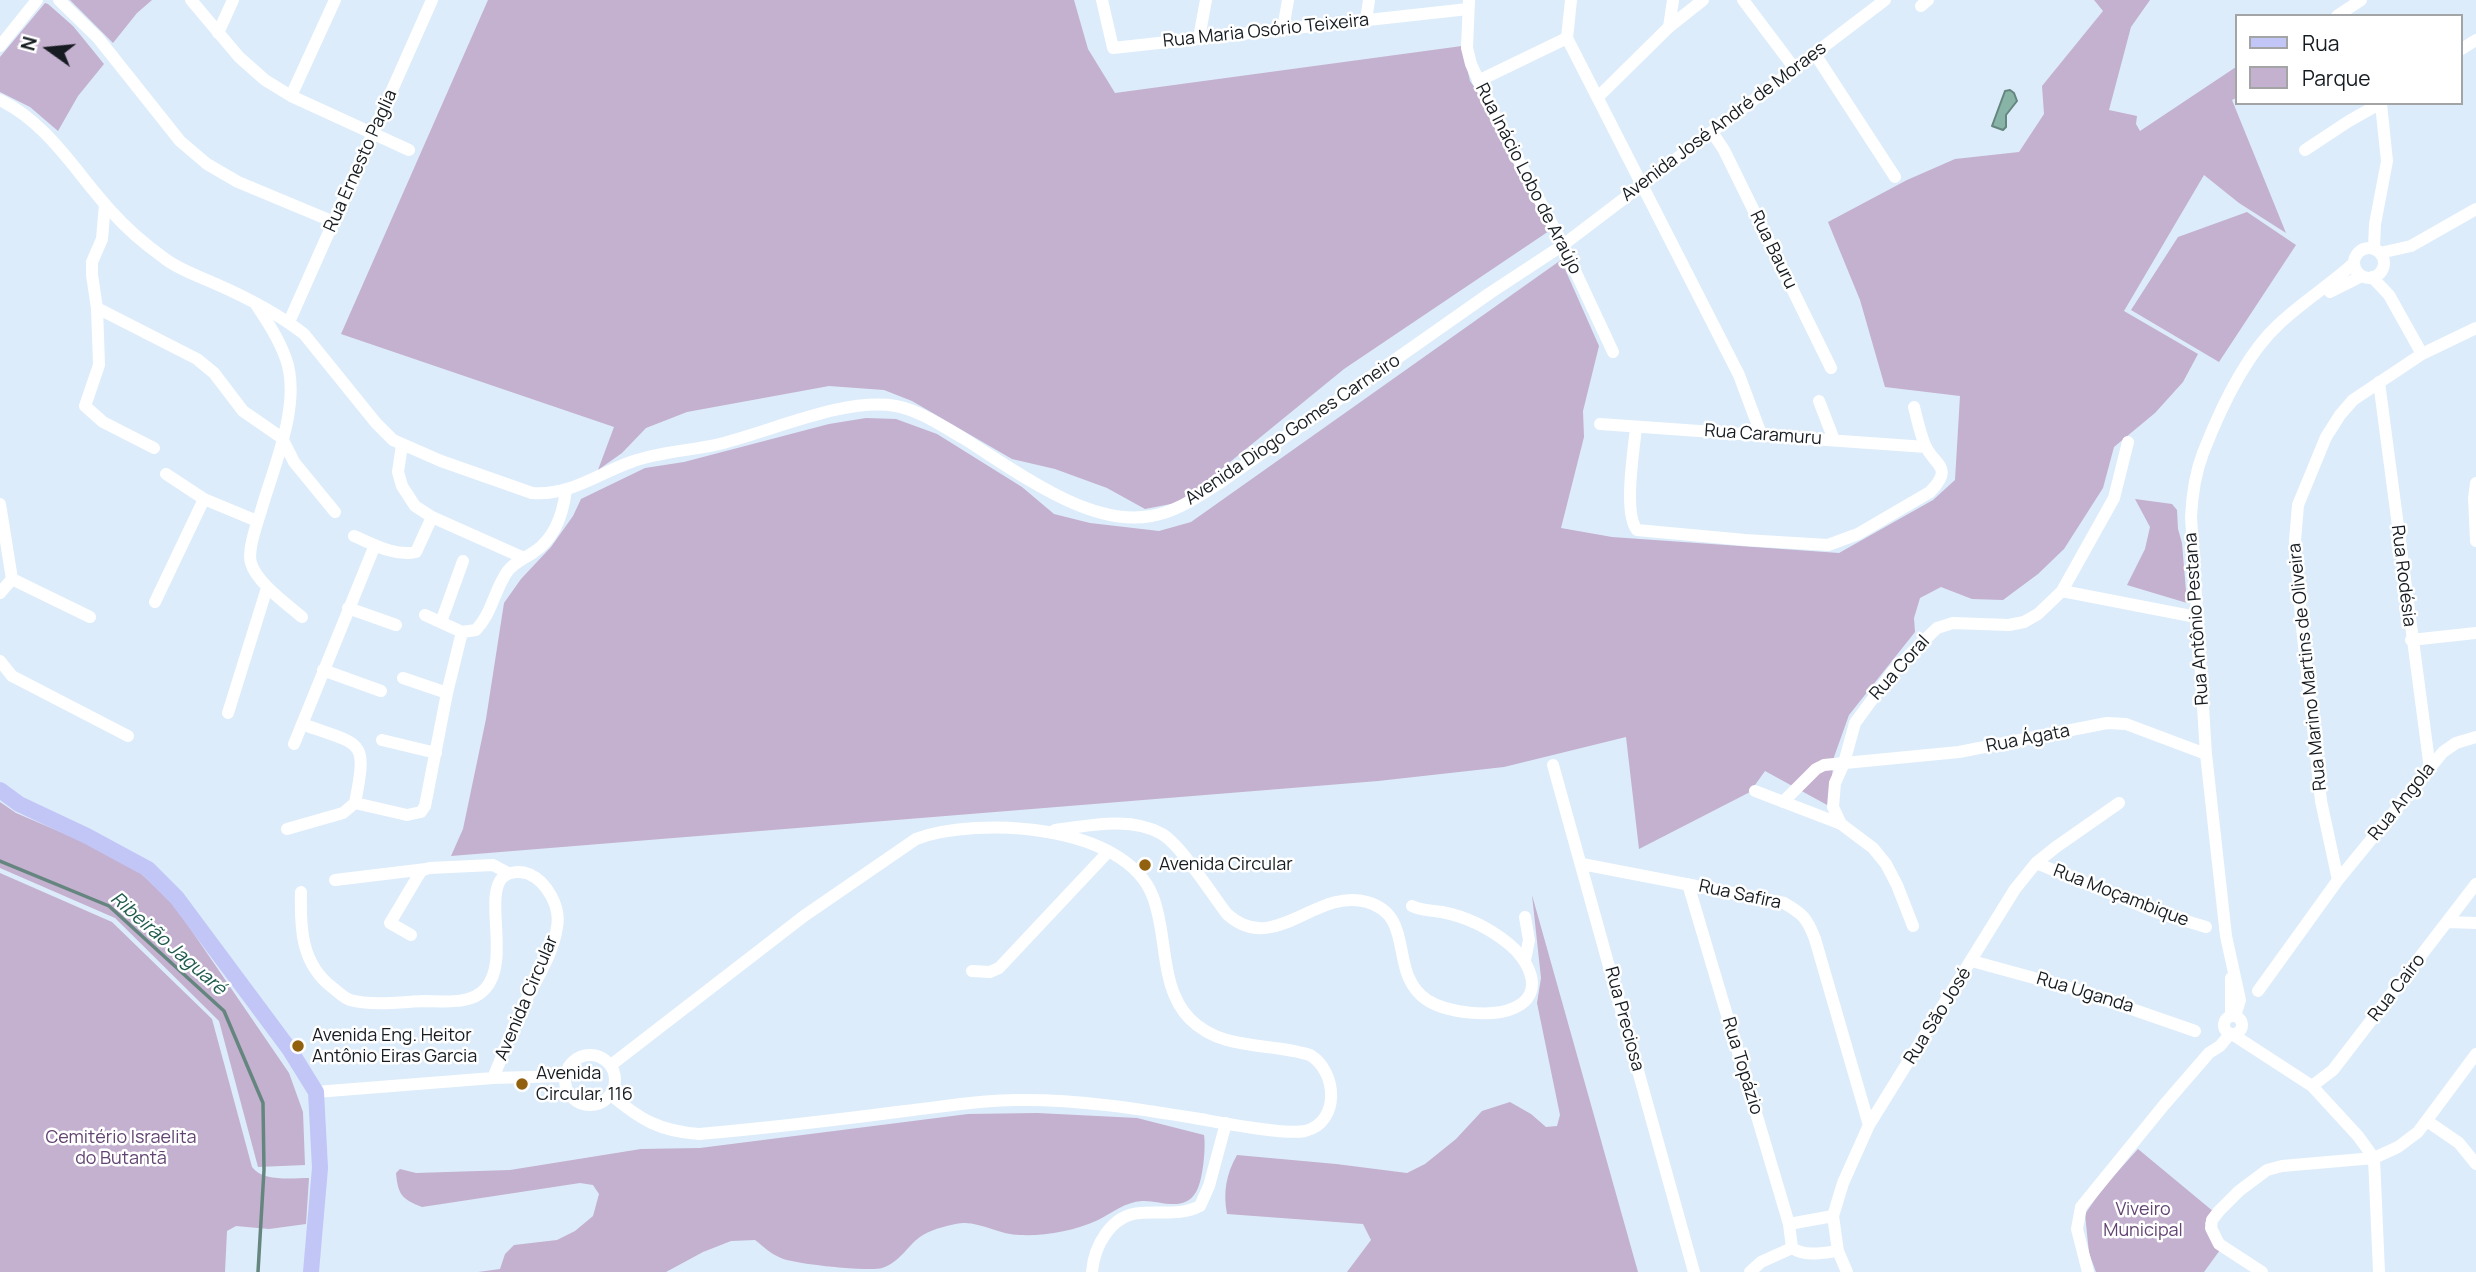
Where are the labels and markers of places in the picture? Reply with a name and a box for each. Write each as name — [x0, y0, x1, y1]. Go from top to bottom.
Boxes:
place label: Avenida Circular — [1159, 854, 1293, 876]
marker: Avenida Circular — [1137, 857, 1153, 873]
place label: Avenida Eng. Heitor Antônio Eiras Garcia — [312, 1025, 477, 1068]
marker: Avenida Eng. Heitor Antônio Eiras Garcia — [290, 1038, 306, 1054]
place label: Avenida Circular, 116 — [536, 1063, 633, 1106]
marker: Avenida Circular, 116 — [514, 1076, 530, 1092]

